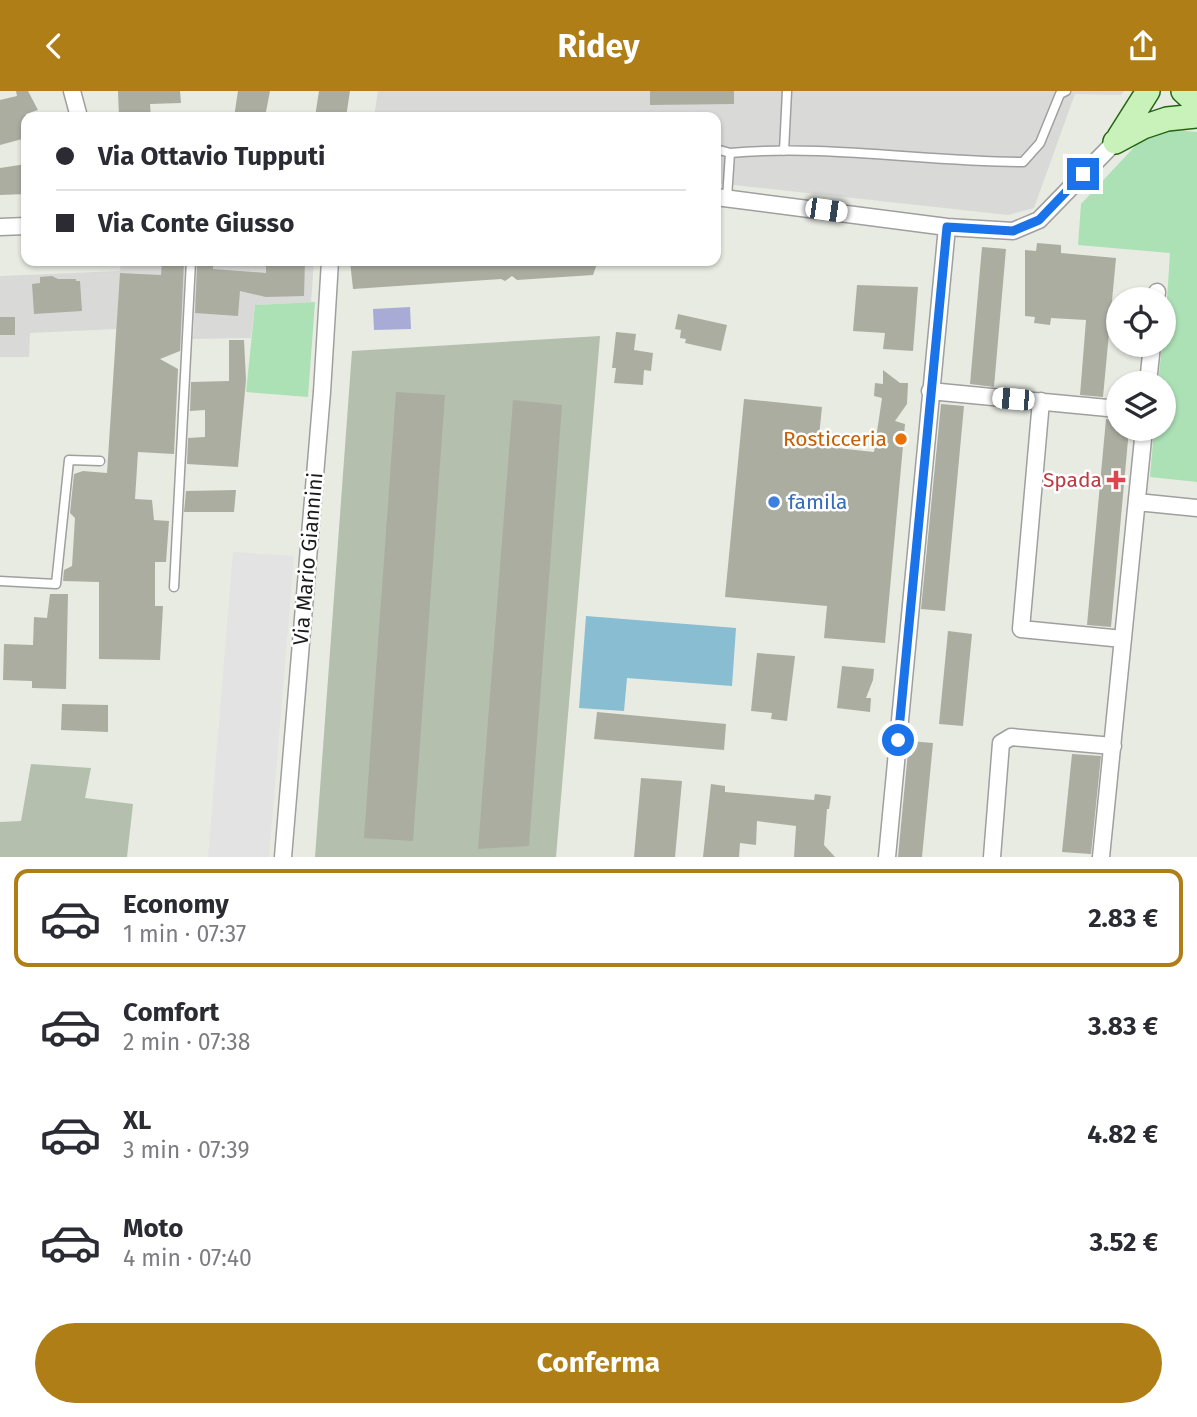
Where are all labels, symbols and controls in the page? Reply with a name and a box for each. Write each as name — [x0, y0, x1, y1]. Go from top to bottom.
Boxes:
icon: back — [35, 27, 73, 65]
text: Ridey — [558, 27, 639, 65]
icon: share — [1124, 27, 1162, 65]
text: Via Ottavio Tupputi — [98, 141, 325, 172]
route end — [1067, 158, 1099, 190]
car — [804, 197, 849, 223]
text: Via Conte Giusso — [98, 208, 294, 239]
map controls — [1106, 287, 1176, 441]
button: locate — [1106, 287, 1176, 357]
button: layers — [1106, 371, 1176, 441]
car — [992, 387, 1035, 411]
place label: Rosticceria — [783, 426, 887, 452]
marker: Rosticceria — [893, 431, 909, 447]
place label: Spada — [1043, 467, 1102, 493]
street label: Via Mario Giannini — [287, 471, 329, 647]
marker: Spada — [1108, 472, 1124, 488]
place label: famila — [788, 489, 847, 515]
marker: famila — [766, 494, 782, 510]
route start — [882, 724, 914, 756]
icon: car — [39, 887, 102, 950]
text: Economy — [123, 889, 229, 920]
text: 2.83 € — [1088, 903, 1158, 934]
text: 1 min · 07:37 — [123, 920, 246, 948]
icon: car — [39, 995, 102, 1058]
text: Comfort — [123, 997, 219, 1028]
text: 3.83 € — [1088, 1011, 1158, 1042]
text: 2 min · 07:38 — [123, 1028, 250, 1056]
icon: car — [39, 1103, 102, 1166]
text: XL — [123, 1105, 151, 1136]
text: 4.82 € — [1087, 1119, 1158, 1150]
text: 3 min · 07:39 — [123, 1136, 250, 1164]
icon: car — [39, 1211, 102, 1274]
text: Moto — [123, 1213, 183, 1244]
text: 3.52 € — [1089, 1227, 1158, 1258]
text: 4 min · 07:40 — [123, 1244, 252, 1272]
button: Conferma — [35, 1323, 1162, 1403]

